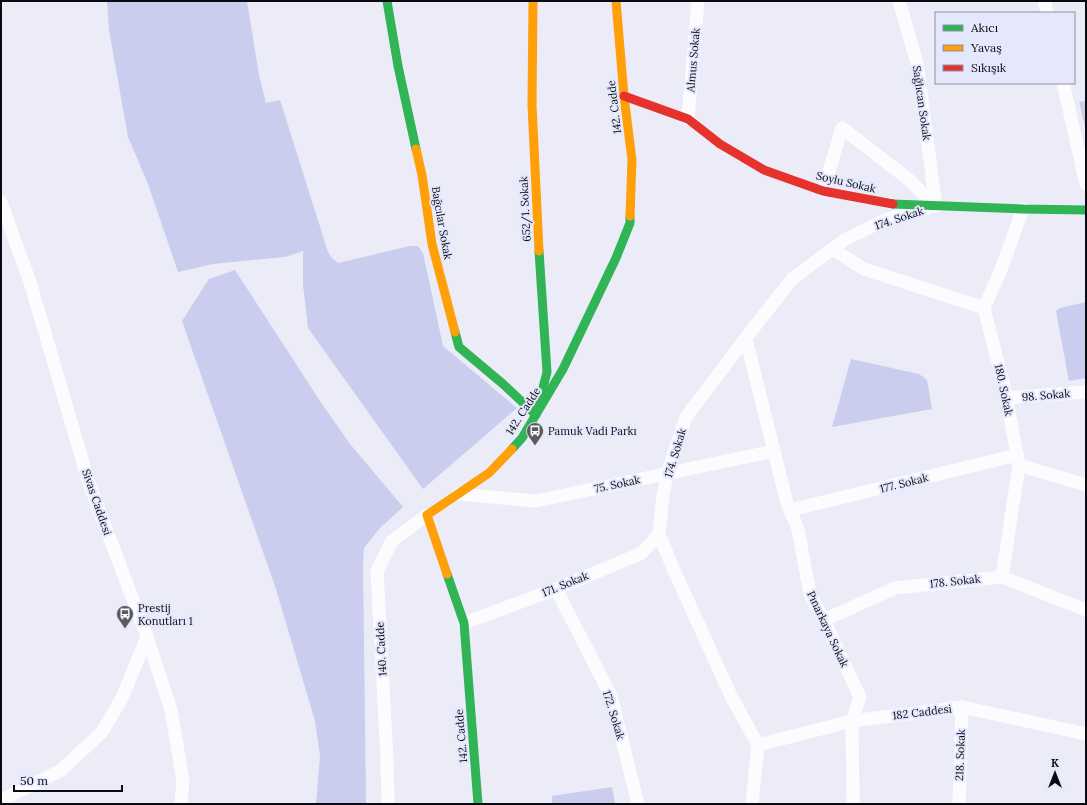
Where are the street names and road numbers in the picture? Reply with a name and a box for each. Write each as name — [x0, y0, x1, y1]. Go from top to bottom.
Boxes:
street label: Almus Sokak — [683, 27, 703, 94]
street label: Sağlıcan Sokak — [910, 65, 934, 141]
street label: 142. Cadde — [604, 79, 624, 135]
street label: Soylu Sokak — [815, 168, 877, 196]
street label: 652/1. Sokak — [516, 176, 535, 242]
street label: Bağcılar Sokak — [429, 185, 455, 261]
street label: 174. Sokak — [873, 203, 925, 232]
street label: 180. Sokak — [992, 363, 1016, 417]
street label: 142. Cadde — [502, 385, 544, 437]
street label: 98. Sokak — [1021, 386, 1071, 404]
street label: 174. Sokak — [661, 427, 689, 479]
street label: Sivas Caddesi — [79, 467, 115, 537]
street label: 177. Sokak — [878, 470, 930, 496]
street label: 75. Sokak — [593, 472, 641, 496]
street label: 171. Sokak — [540, 568, 590, 600]
street label: 178. Sokak — [929, 571, 981, 591]
street label: Pınarkaya Sokak — [804, 589, 852, 670]
street label: 140. Cadde — [373, 621, 389, 677]
street label: 172. Sokak — [600, 689, 628, 741]
street label: 182 Caddesi — [892, 701, 952, 723]
street label: 142. Cadde — [452, 708, 470, 763]
street label: 218. Sokak — [952, 729, 968, 781]

